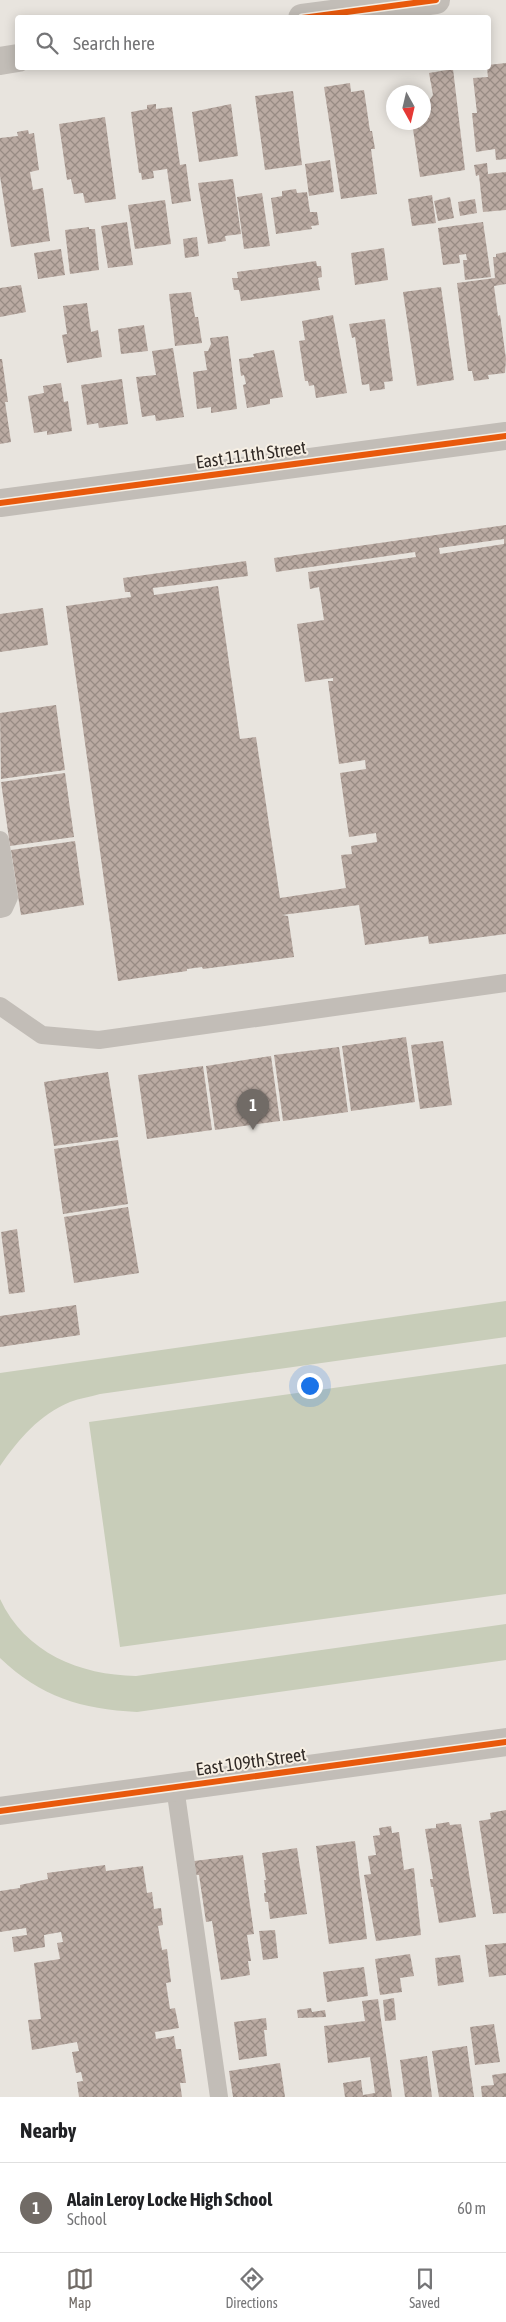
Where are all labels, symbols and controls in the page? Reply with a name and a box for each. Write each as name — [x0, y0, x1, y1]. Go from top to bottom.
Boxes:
search box — [15, 15, 491, 70]
icon: search — [33, 29, 61, 57]
text: Search here — [73, 32, 155, 54]
north arrow — [386, 85, 431, 130]
street label: East 111th Street — [194, 436, 307, 473]
pin: 1 — [237, 1089, 269, 1130]
your location — [297, 1373, 323, 1399]
street label: East 109th Street — [194, 1743, 307, 1780]
text: Nearby — [20, 2118, 76, 2142]
text: Alain Leroy Locke High School — [67, 2188, 272, 2210]
text: 1 — [32, 2199, 40, 2217]
text: 60 m — [457, 2199, 486, 2217]
text: School — [67, 2210, 107, 2228]
tab: Map — [66, 2265, 94, 2311]
tab: Directions — [225, 2265, 278, 2311]
tab: Saved — [409, 2265, 440, 2311]

